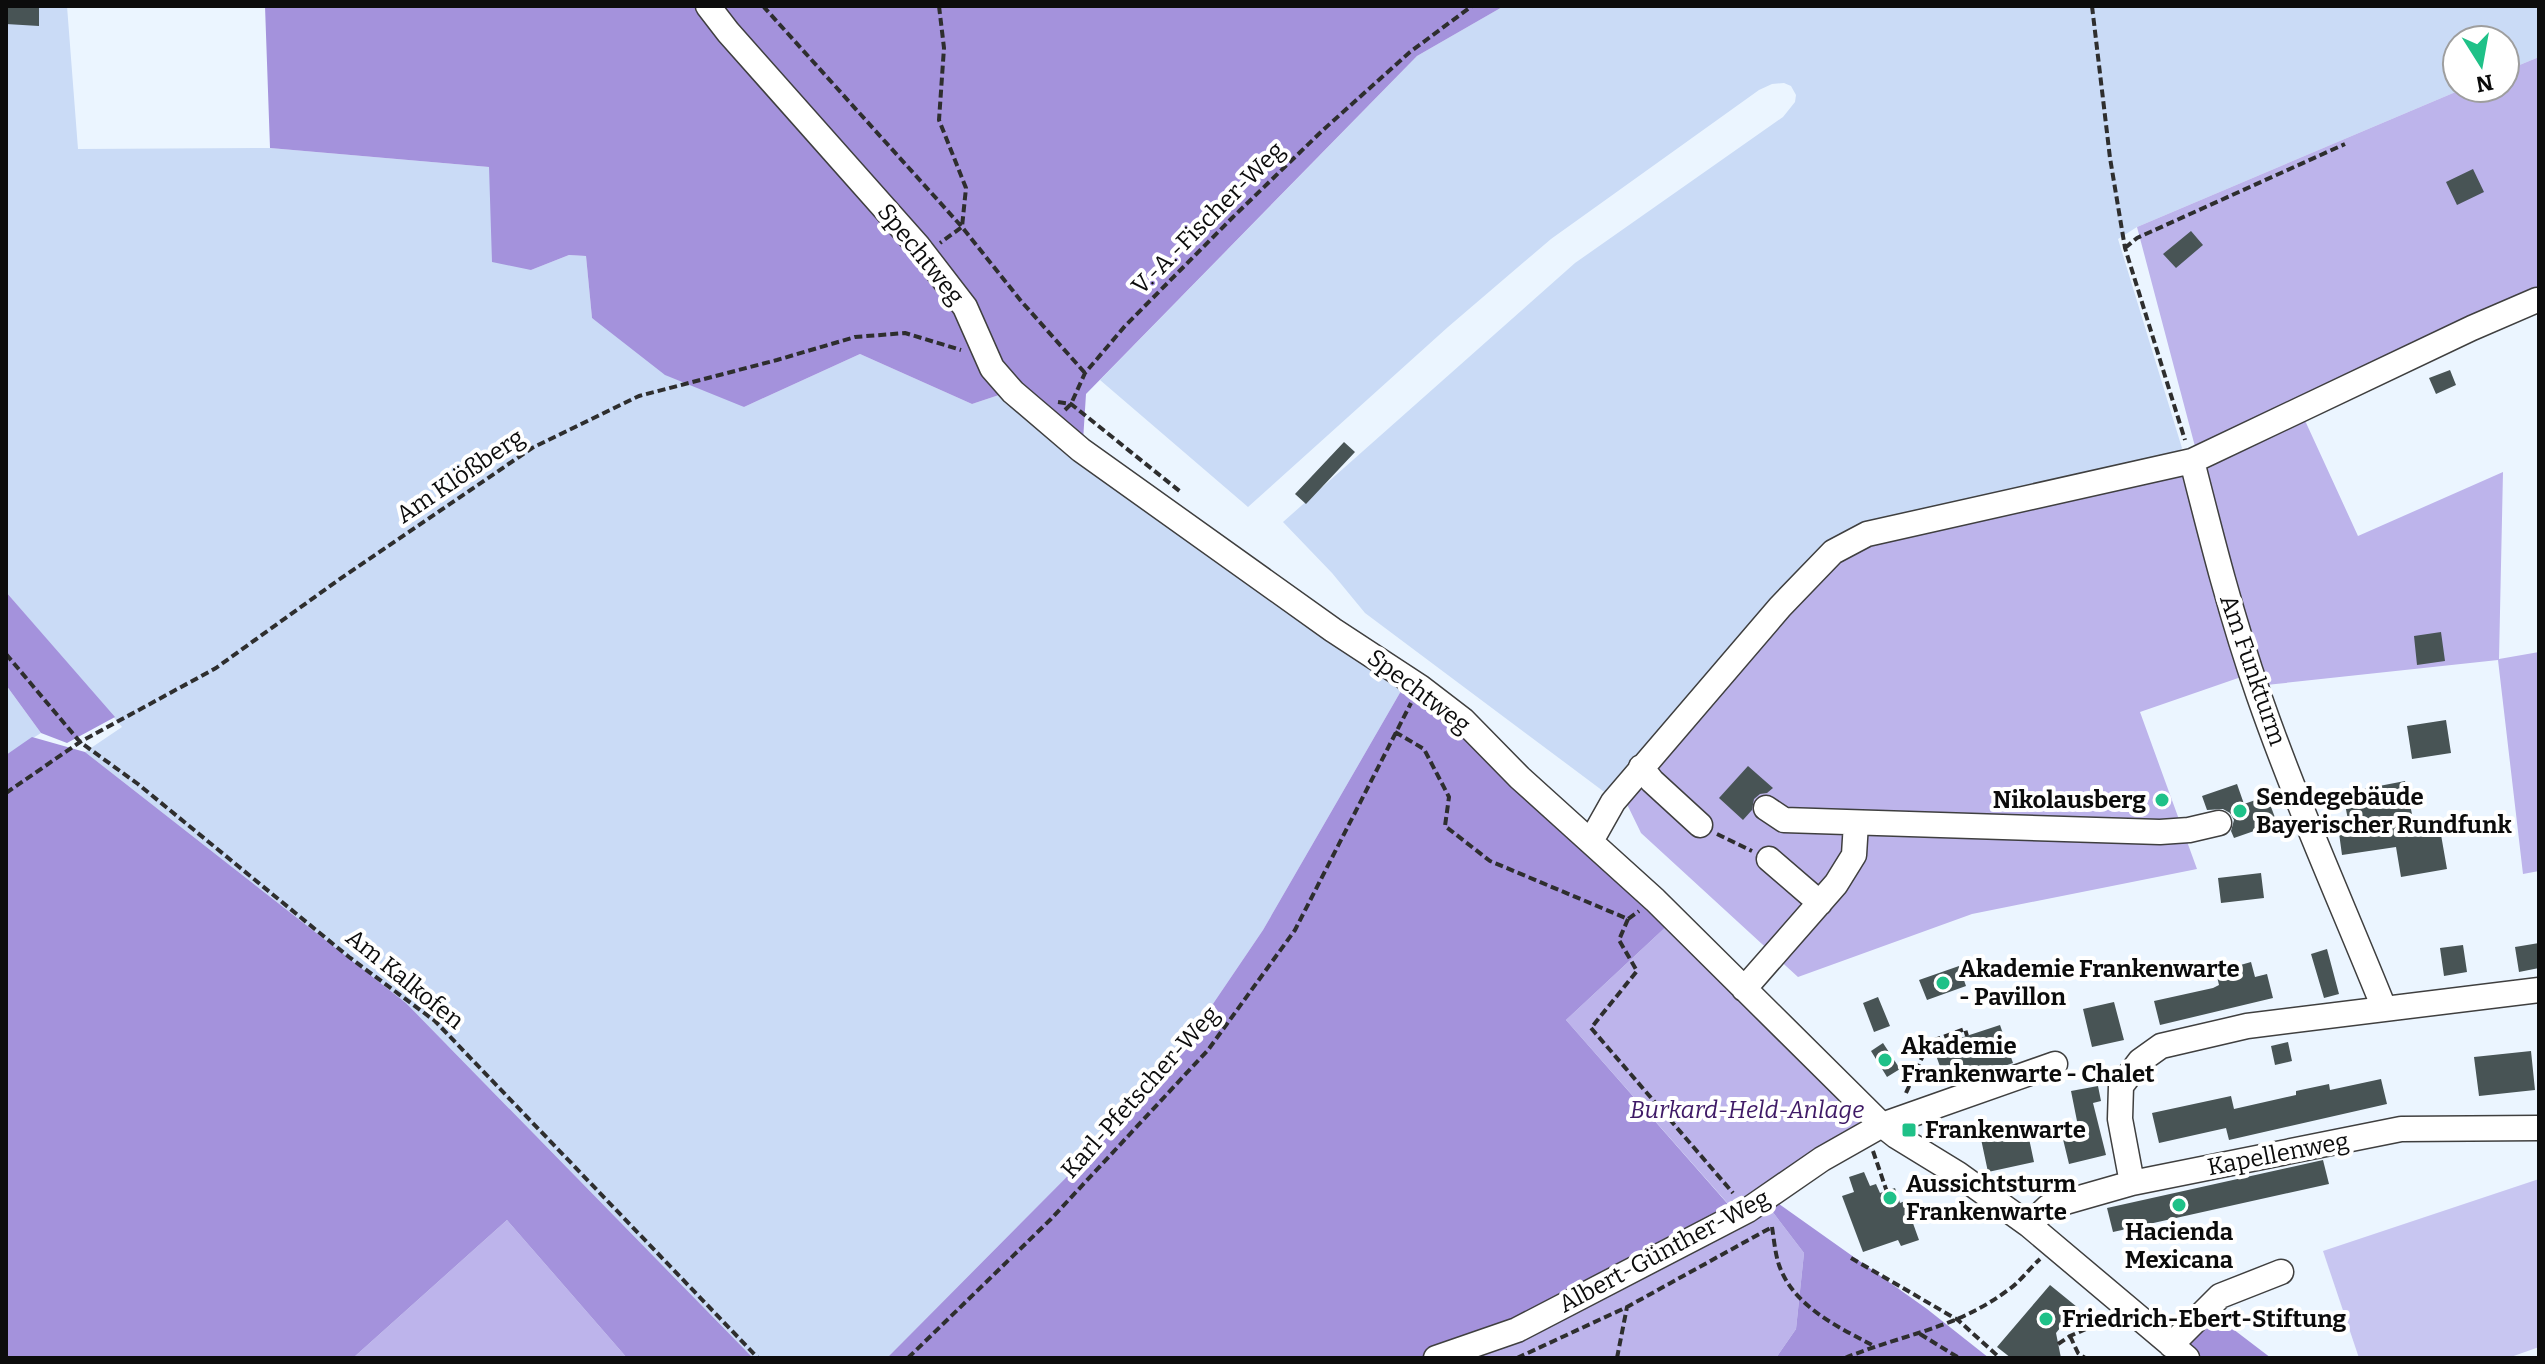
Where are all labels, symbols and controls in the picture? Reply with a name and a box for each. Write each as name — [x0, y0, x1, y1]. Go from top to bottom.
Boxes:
north arrow — [2441, 24, 2521, 104]
text: N — [2474, 68, 2496, 98]
street label: V.-A.-Fischer-Weg — [1126, 136, 1290, 300]
street label: Spechtweg — [872, 198, 970, 310]
street label: Am Klößberg — [391, 423, 529, 529]
street label: Am Funkturm — [2214, 591, 2292, 749]
street label: Spechtweg — [1362, 643, 1476, 739]
place label: Sendegebäude Bayerischer Rundfunk — [2256, 783, 2512, 839]
place label: Nikolausberg — [1993, 786, 2146, 814]
marker: Nikolausberg — [2153, 791, 2171, 809]
marker: Sendegebäude Bayerischer Rundfunk — [2231, 802, 2249, 820]
street label: Am Kalkofen — [341, 923, 469, 1035]
place label: Akademie Frankenwarte - Pavillon — [1959, 955, 2240, 1011]
marker: Akademie Frankenwarte - Pavillon — [1934, 974, 1952, 992]
street label: Karl-Pfetscher-Weg — [1055, 1000, 1225, 1184]
place label: Akademie Frankenwarte - Chalet — [1901, 1032, 2155, 1088]
marker: Akademie Frankenwarte - Chalet — [1876, 1051, 1894, 1069]
park label: Burkard-Held-Anlage — [1630, 1096, 1864, 1124]
place label: Frankenwarte — [1925, 1116, 2086, 1144]
marker: Frankenwarte — [1900, 1121, 1918, 1139]
street label: Kapellenweg — [2205, 1127, 2351, 1181]
place label: Aussichtsturm Frankenwarte — [1906, 1170, 2076, 1226]
street label: Albert-Günther-Weg — [1554, 1184, 1774, 1318]
marker: Aussichtsturm Frankenwarte — [1881, 1189, 1899, 1207]
marker: Hacienda Mexicana — [2170, 1196, 2188, 1214]
place label: Hacienda Mexicana — [2125, 1218, 2234, 1274]
place label: Friedrich-Ebert-Stiftung — [2062, 1305, 2347, 1333]
marker: Friedrich-Ebert-Stiftung — [2037, 1310, 2055, 1328]

